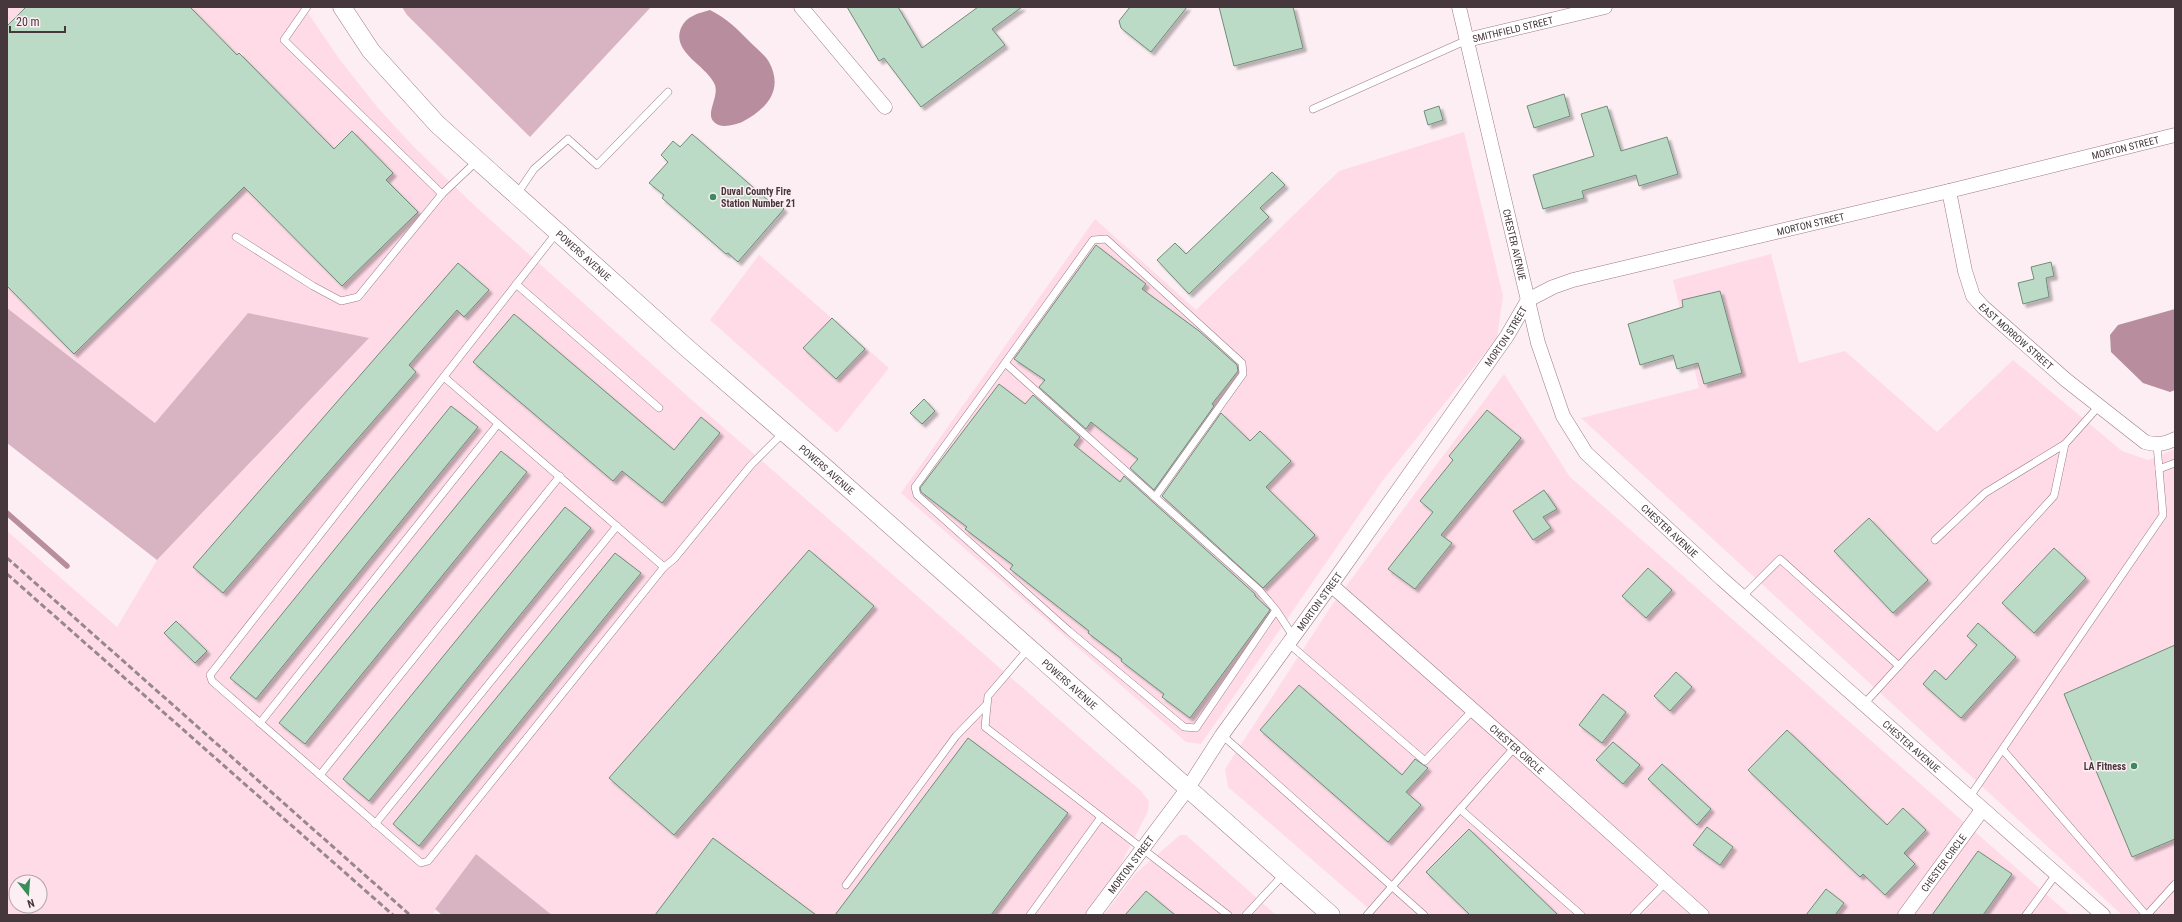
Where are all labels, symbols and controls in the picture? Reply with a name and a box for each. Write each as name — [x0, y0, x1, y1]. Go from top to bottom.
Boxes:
scale bar — [10, 8, 65, 34]
street label: SMITHFIELD STREET — [1471, 14, 1554, 44]
text: 20 m — [16, 15, 40, 29]
street label: MORTON STREET — [2090, 134, 2160, 161]
place label: Duval County Fire Station Number 21 — [721, 186, 796, 209]
marker: Duval County Fire Station Number 21 — [708, 192, 718, 202]
street label: CHESTER AVENUE — [1501, 208, 1529, 281]
street label: MORTON STREET — [1776, 210, 1845, 237]
street label: POWERS AVENUE — [554, 228, 613, 283]
street label: EAST MORROW STREET — [1977, 301, 2055, 372]
street label: MORTON STREET — [1482, 304, 1529, 368]
street label: POWERS AVENUE — [797, 442, 857, 497]
street label: CHESTER AVENUE — [1639, 502, 1700, 559]
street label: MORTON STREET — [1294, 570, 1344, 632]
street label: POWERS AVENUE — [1040, 657, 1099, 711]
street label: CHESTER AVENUE — [1881, 718, 1942, 774]
street label: CHESTER CIRCLE — [1488, 722, 1546, 776]
place label: LA Fitness — [2084, 761, 2126, 772]
marker: LA Fitness — [2129, 761, 2139, 771]
street label: CHESTER CIRCLE — [1919, 832, 1968, 894]
street label: MORTON STREET — [1106, 834, 1156, 896]
north arrow — [8, 874, 48, 914]
text: N — [25, 896, 36, 910]

